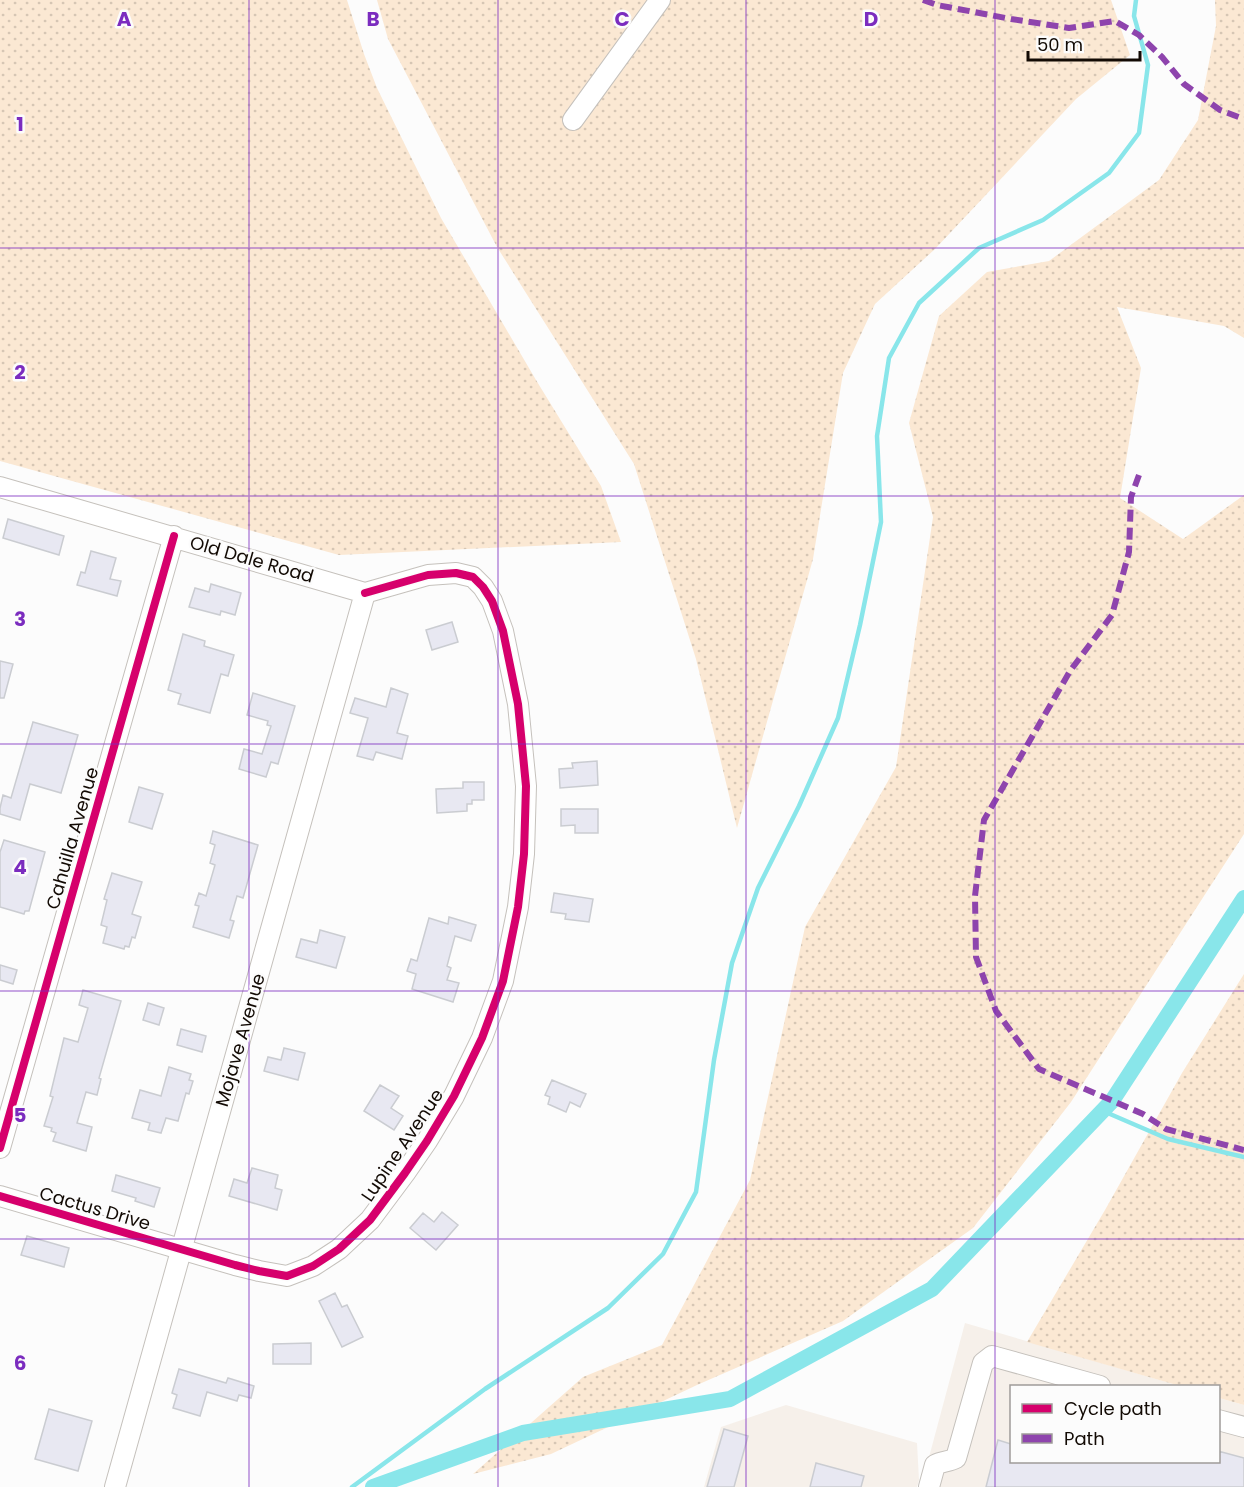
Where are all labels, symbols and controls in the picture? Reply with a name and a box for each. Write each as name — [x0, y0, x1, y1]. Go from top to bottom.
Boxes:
text: A — [117, 5, 132, 33]
text: B — [366, 5, 380, 33]
text: C — [614, 5, 630, 33]
text: D — [864, 5, 878, 33]
scale bar — [1028, 24, 1140, 62]
text: 50 m — [1037, 32, 1083, 57]
text: 1 — [16, 110, 24, 138]
text: 2 — [14, 358, 26, 386]
street label: Old Dale Road — [187, 529, 317, 589]
text: 3 — [14, 605, 26, 633]
street label: Cahuilla Avenue — [40, 764, 104, 912]
text: 4 — [13, 853, 27, 881]
street label: Mojave Avenue — [209, 971, 271, 1109]
street label: Lupine Avenue — [355, 1084, 449, 1206]
text: 5 — [14, 1101, 27, 1129]
street label: Cactus Drive — [37, 1180, 153, 1236]
text: 6 — [14, 1349, 26, 1377]
legend — [1010, 1385, 1220, 1463]
text: Cycle path — [1064, 1396, 1162, 1421]
text: Path — [1064, 1426, 1105, 1451]

